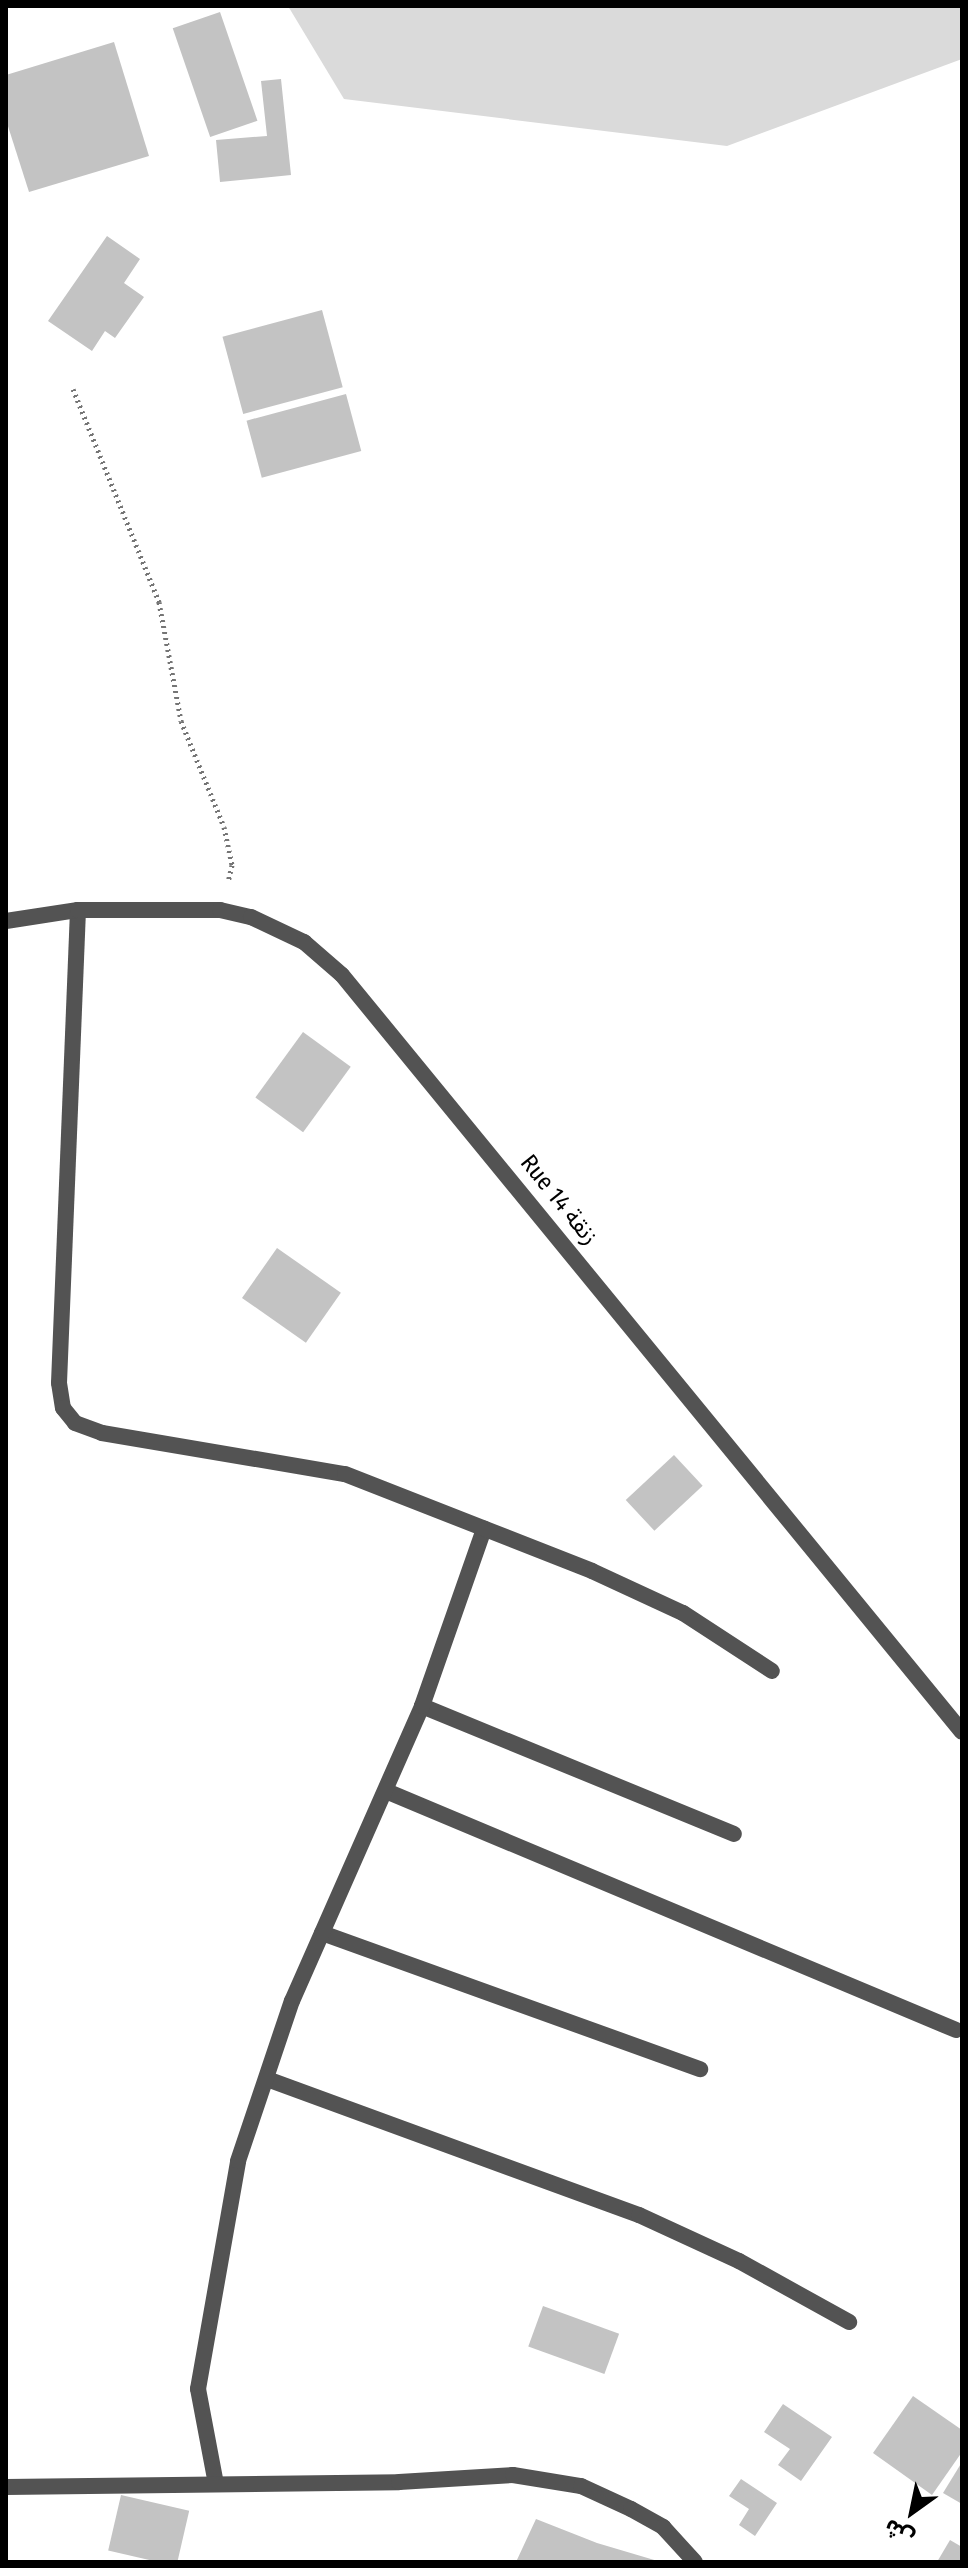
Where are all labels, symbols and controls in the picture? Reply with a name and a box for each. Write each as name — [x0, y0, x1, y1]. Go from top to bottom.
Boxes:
street label: Rue 14 زنقة — [514, 1149, 604, 1251]
north arrow — [872, 2472, 952, 2552]
text: ش — [879, 2513, 919, 2552]

